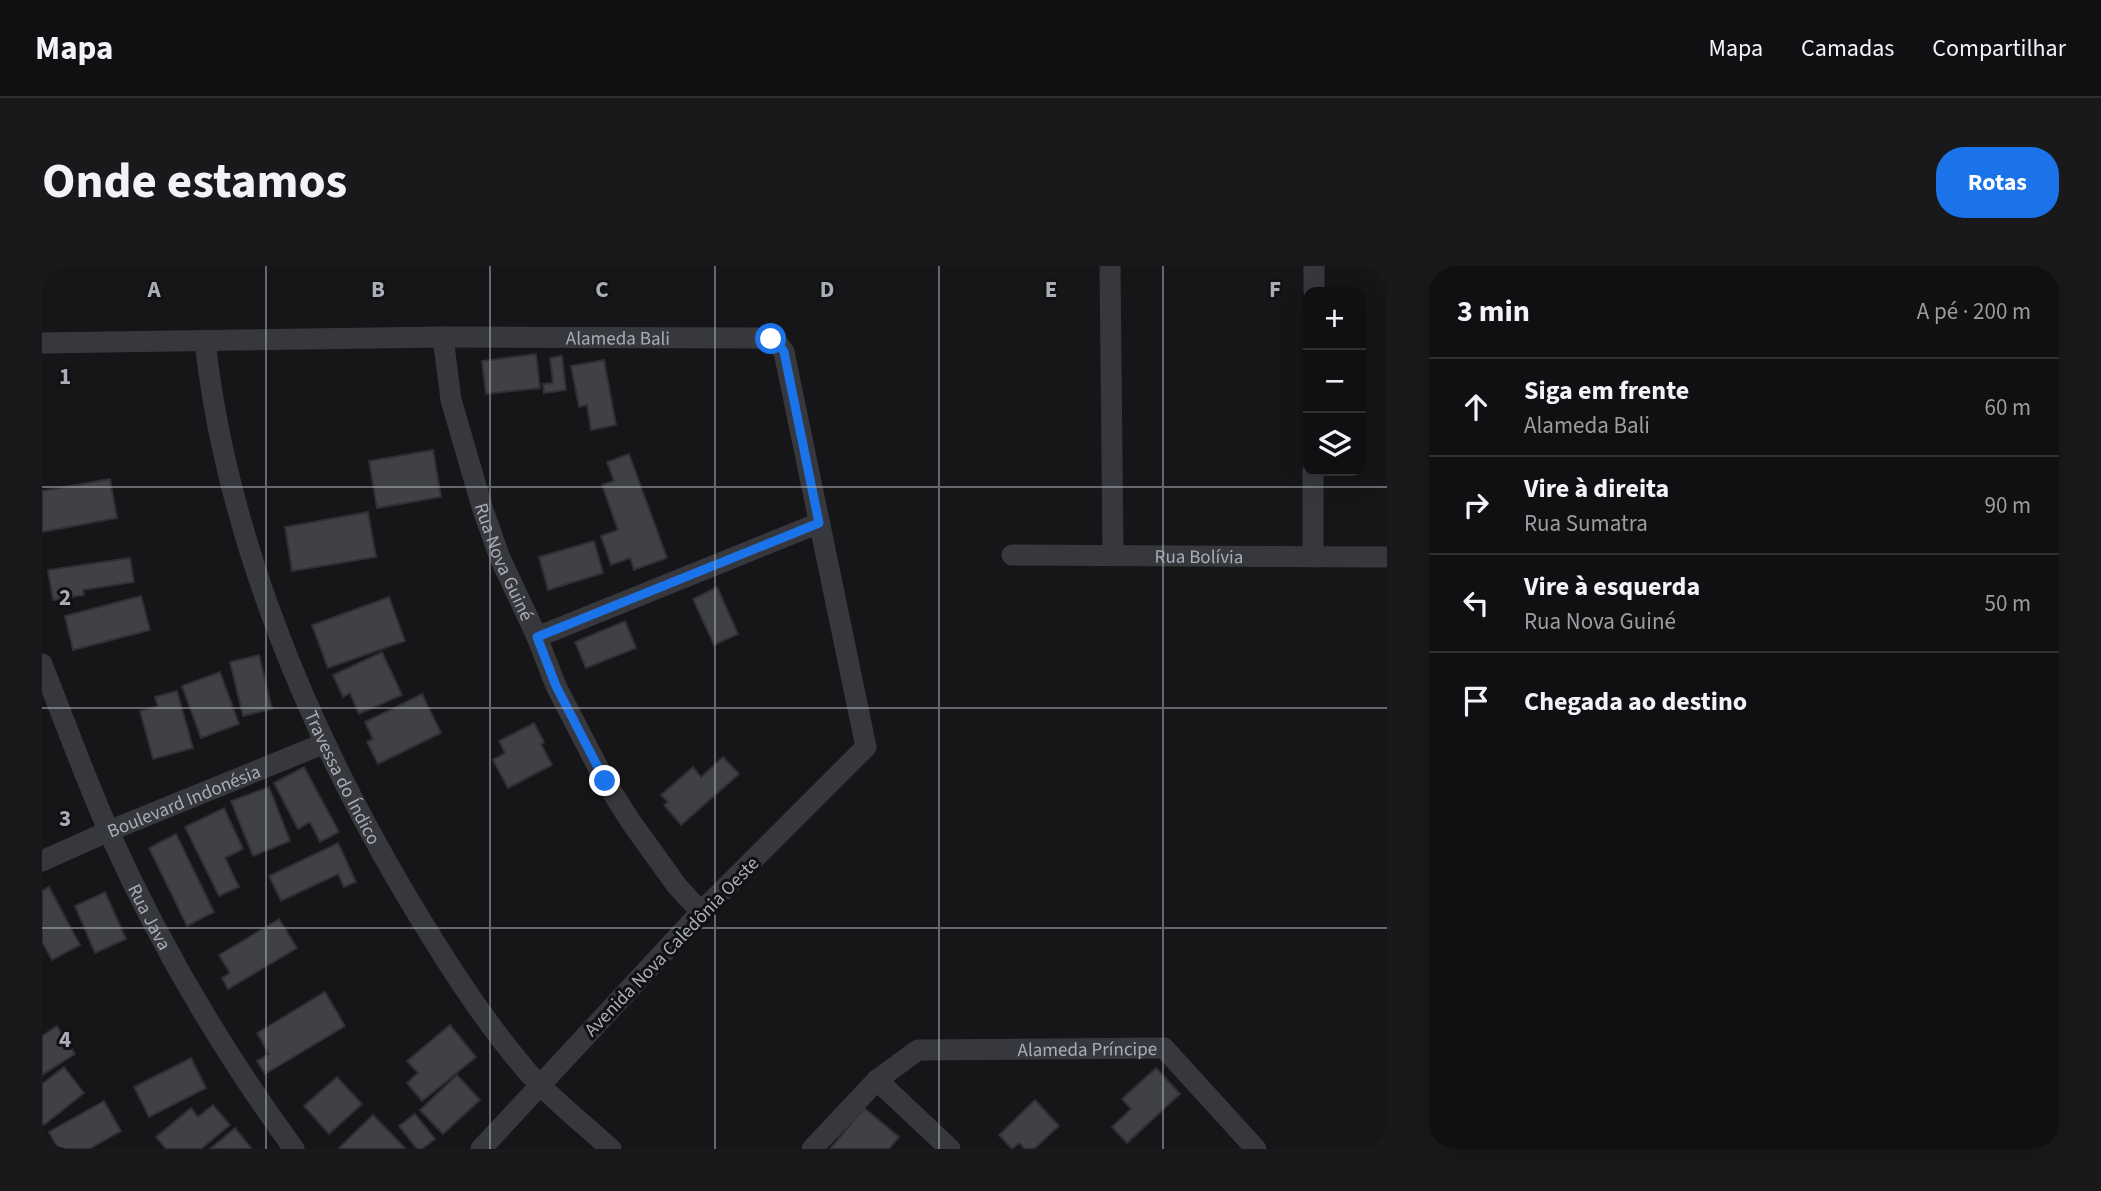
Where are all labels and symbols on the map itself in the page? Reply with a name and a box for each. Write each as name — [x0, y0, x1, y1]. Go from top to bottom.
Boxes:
text: A — [146, 273, 161, 306]
text: B — [371, 273, 385, 306]
text: C — [595, 273, 609, 306]
text: D — [820, 273, 834, 306]
text: E — [1045, 273, 1057, 306]
text: F — [1269, 273, 1281, 306]
route start — [755, 323, 786, 354]
street label: Alameda Bali — [566, 325, 670, 353]
text: 1 — [59, 360, 71, 393]
street label: Rua Nova Guiné — [467, 500, 540, 626]
street label: Rua Bolívia — [1155, 544, 1243, 571]
text: 2 — [59, 581, 71, 614]
street label: Travessa do Índico — [297, 707, 387, 850]
street label: Boulevard Indonésia — [103, 759, 265, 845]
route end — [589, 765, 620, 796]
text: 3 — [59, 802, 71, 835]
street label: Avenida Nova Caledônia Oeste — [579, 851, 765, 1043]
street label: Rua Java — [120, 880, 177, 955]
text: 4 — [59, 1023, 71, 1056]
street label: Alameda Príncipe — [1017, 1036, 1157, 1064]

